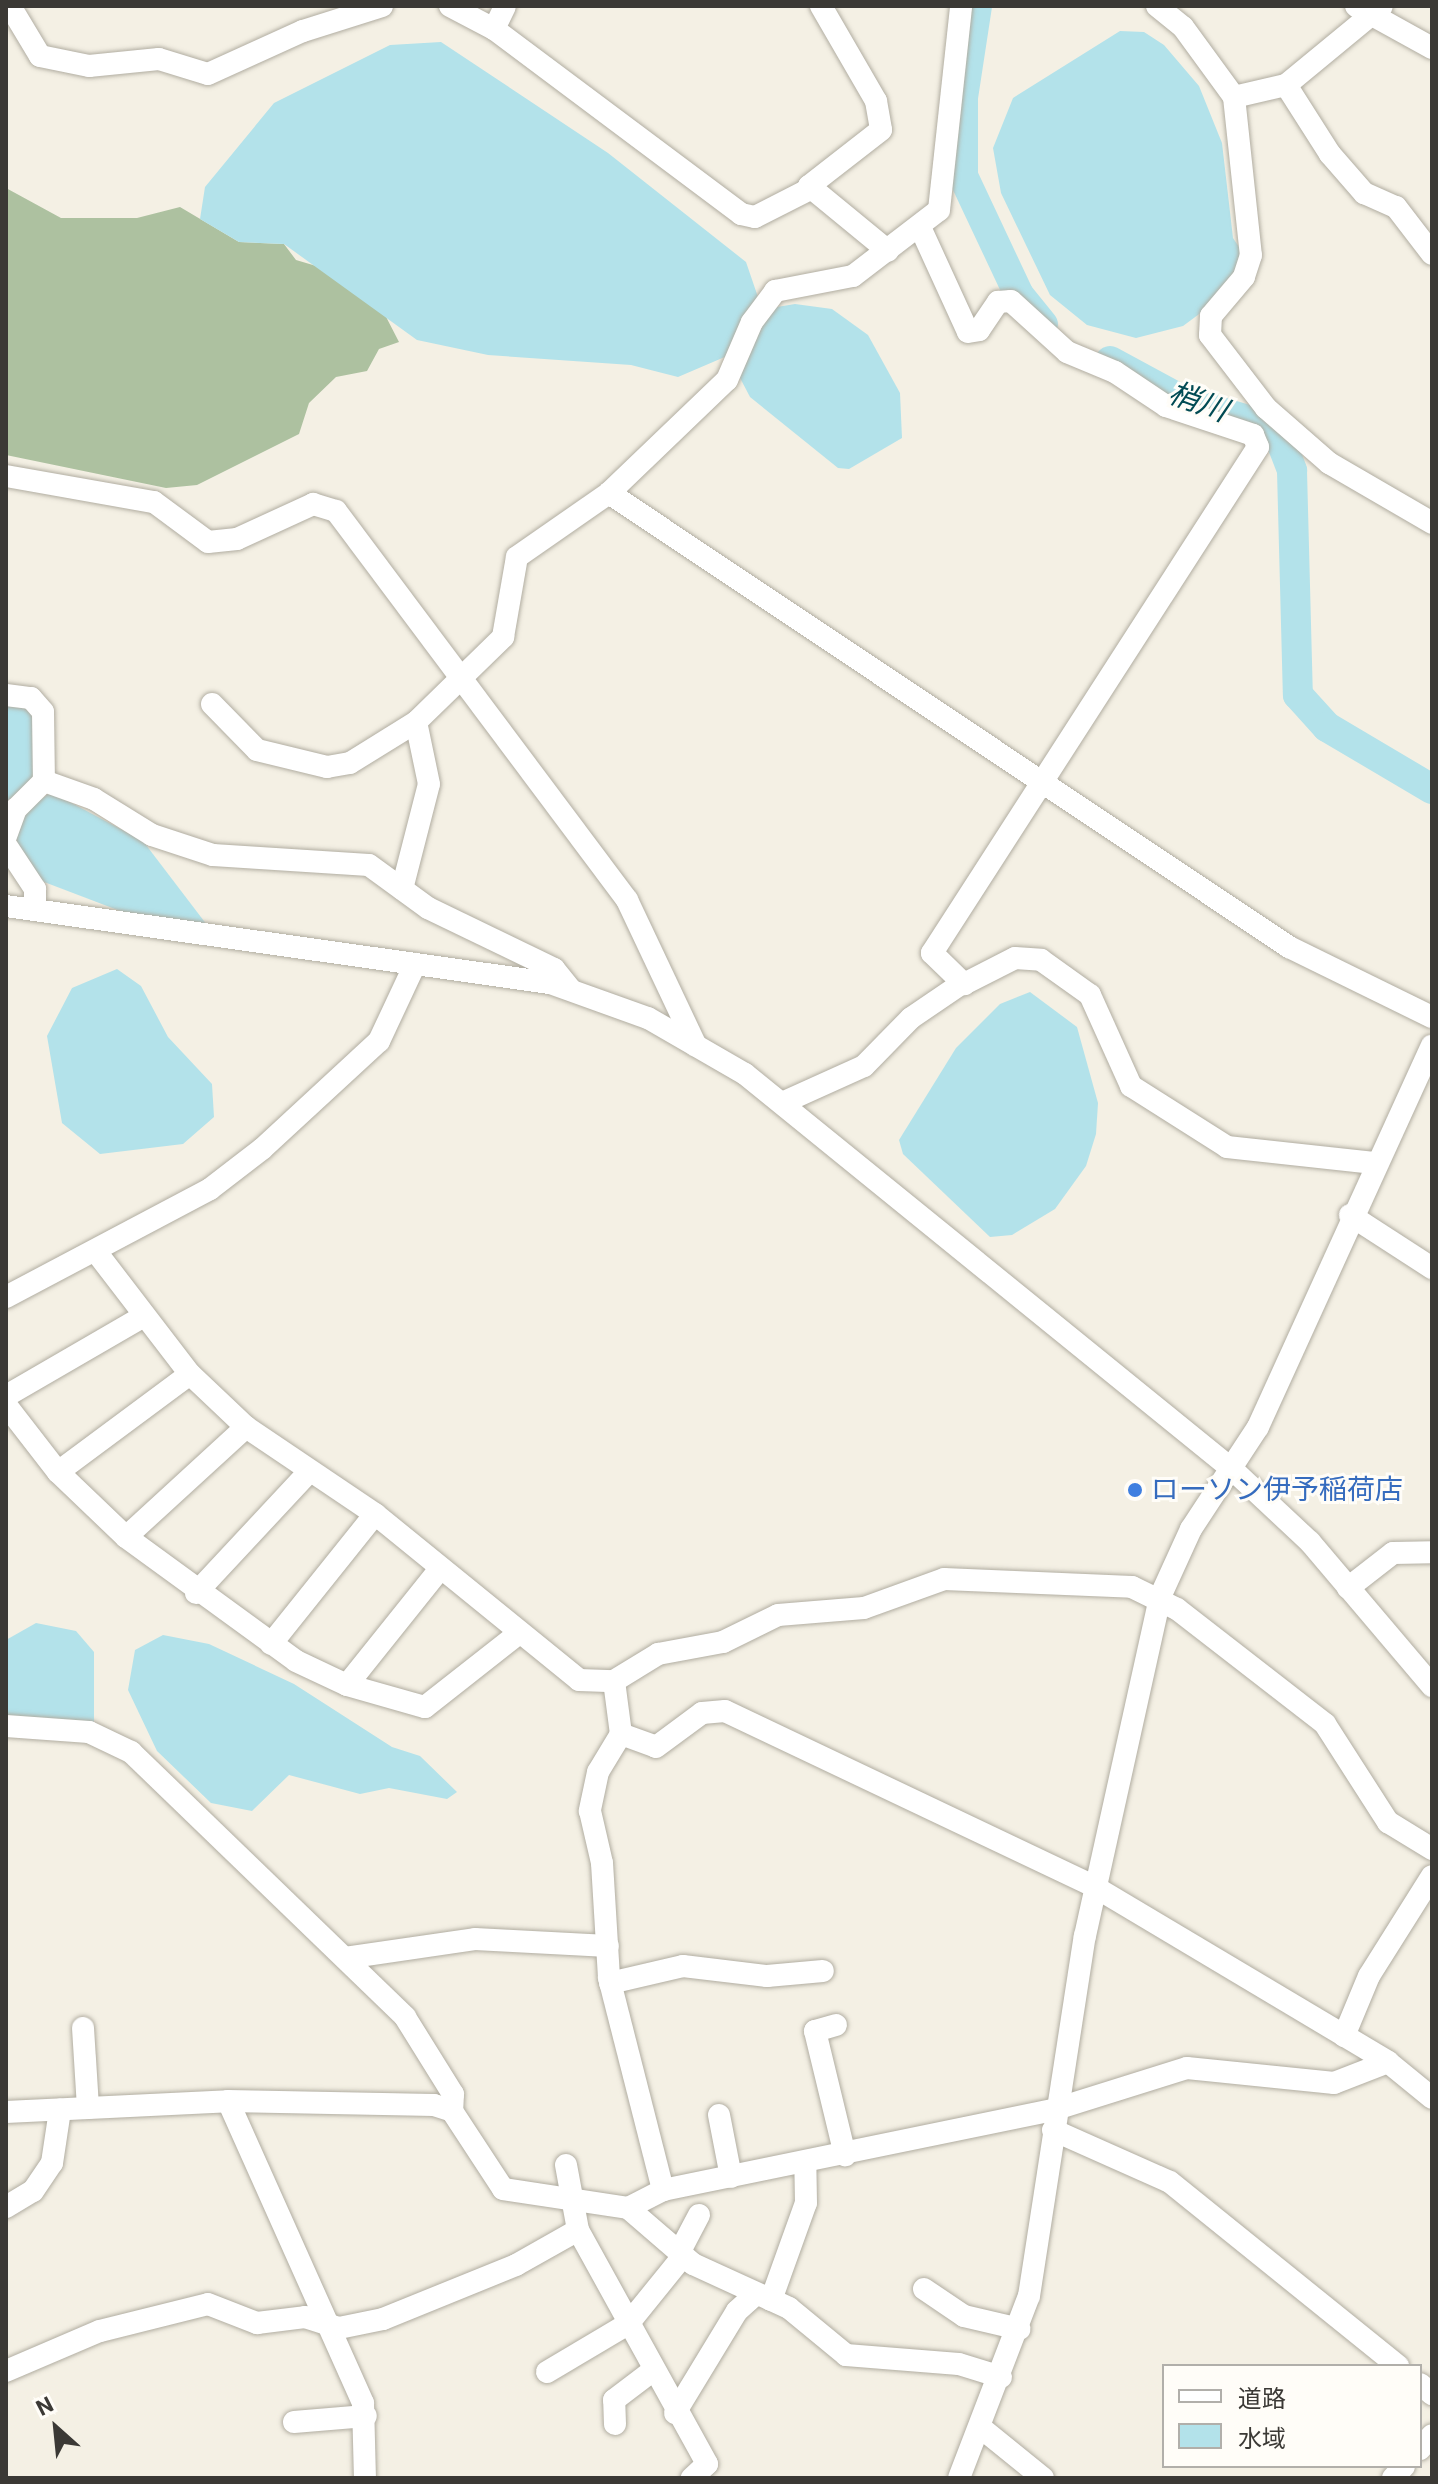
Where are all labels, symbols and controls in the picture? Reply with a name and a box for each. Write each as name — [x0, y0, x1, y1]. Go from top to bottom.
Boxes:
water label: 梢川 — [1164, 375, 1232, 429]
place label: ローソン伊予稲荷店 — [1151, 1473, 1403, 1507]
marker: ローソン伊予稲荷店 — [1126, 1481, 1144, 1499]
legend — [1162, 2364, 1422, 2468]
text: 道路 — [1238, 2385, 1286, 2413]
north arrow — [16, 2388, 96, 2468]
text: N — [32, 2392, 57, 2421]
text: 水域 — [1238, 2425, 1286, 2453]

